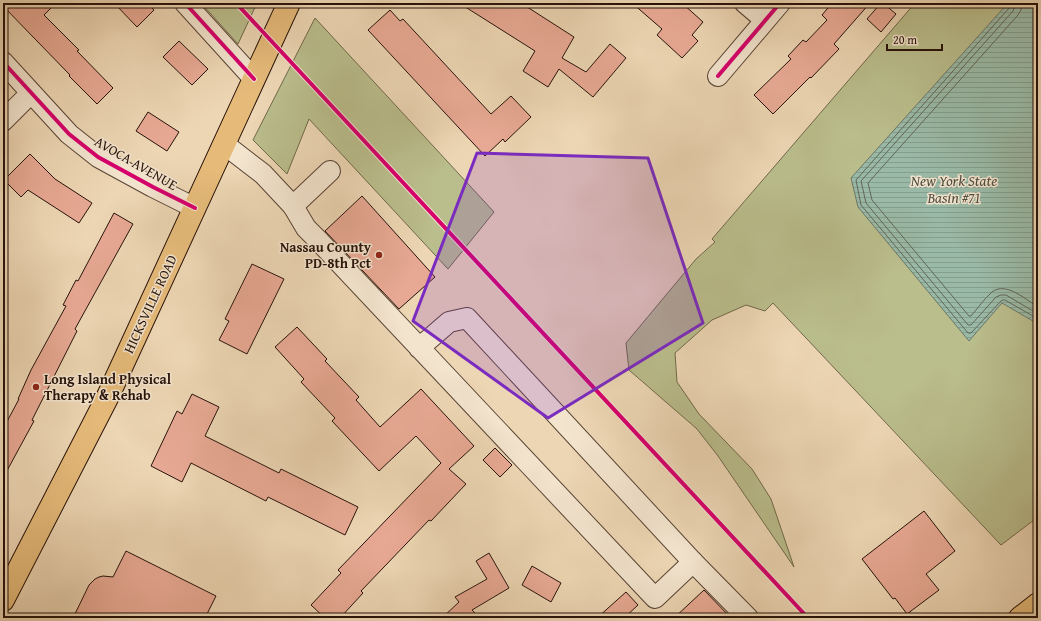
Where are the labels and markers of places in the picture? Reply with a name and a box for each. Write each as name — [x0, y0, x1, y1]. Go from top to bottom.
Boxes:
place label: Nassau County PD-8th Pct — [280, 237, 372, 273]
marker: Nassau County PD-8th Pct — [374, 250, 384, 260]
place label: Long Island Physical Therapy & Rehab — [44, 369, 172, 405]
marker: Long Island Physical Therapy & Rehab — [31, 382, 41, 392]

